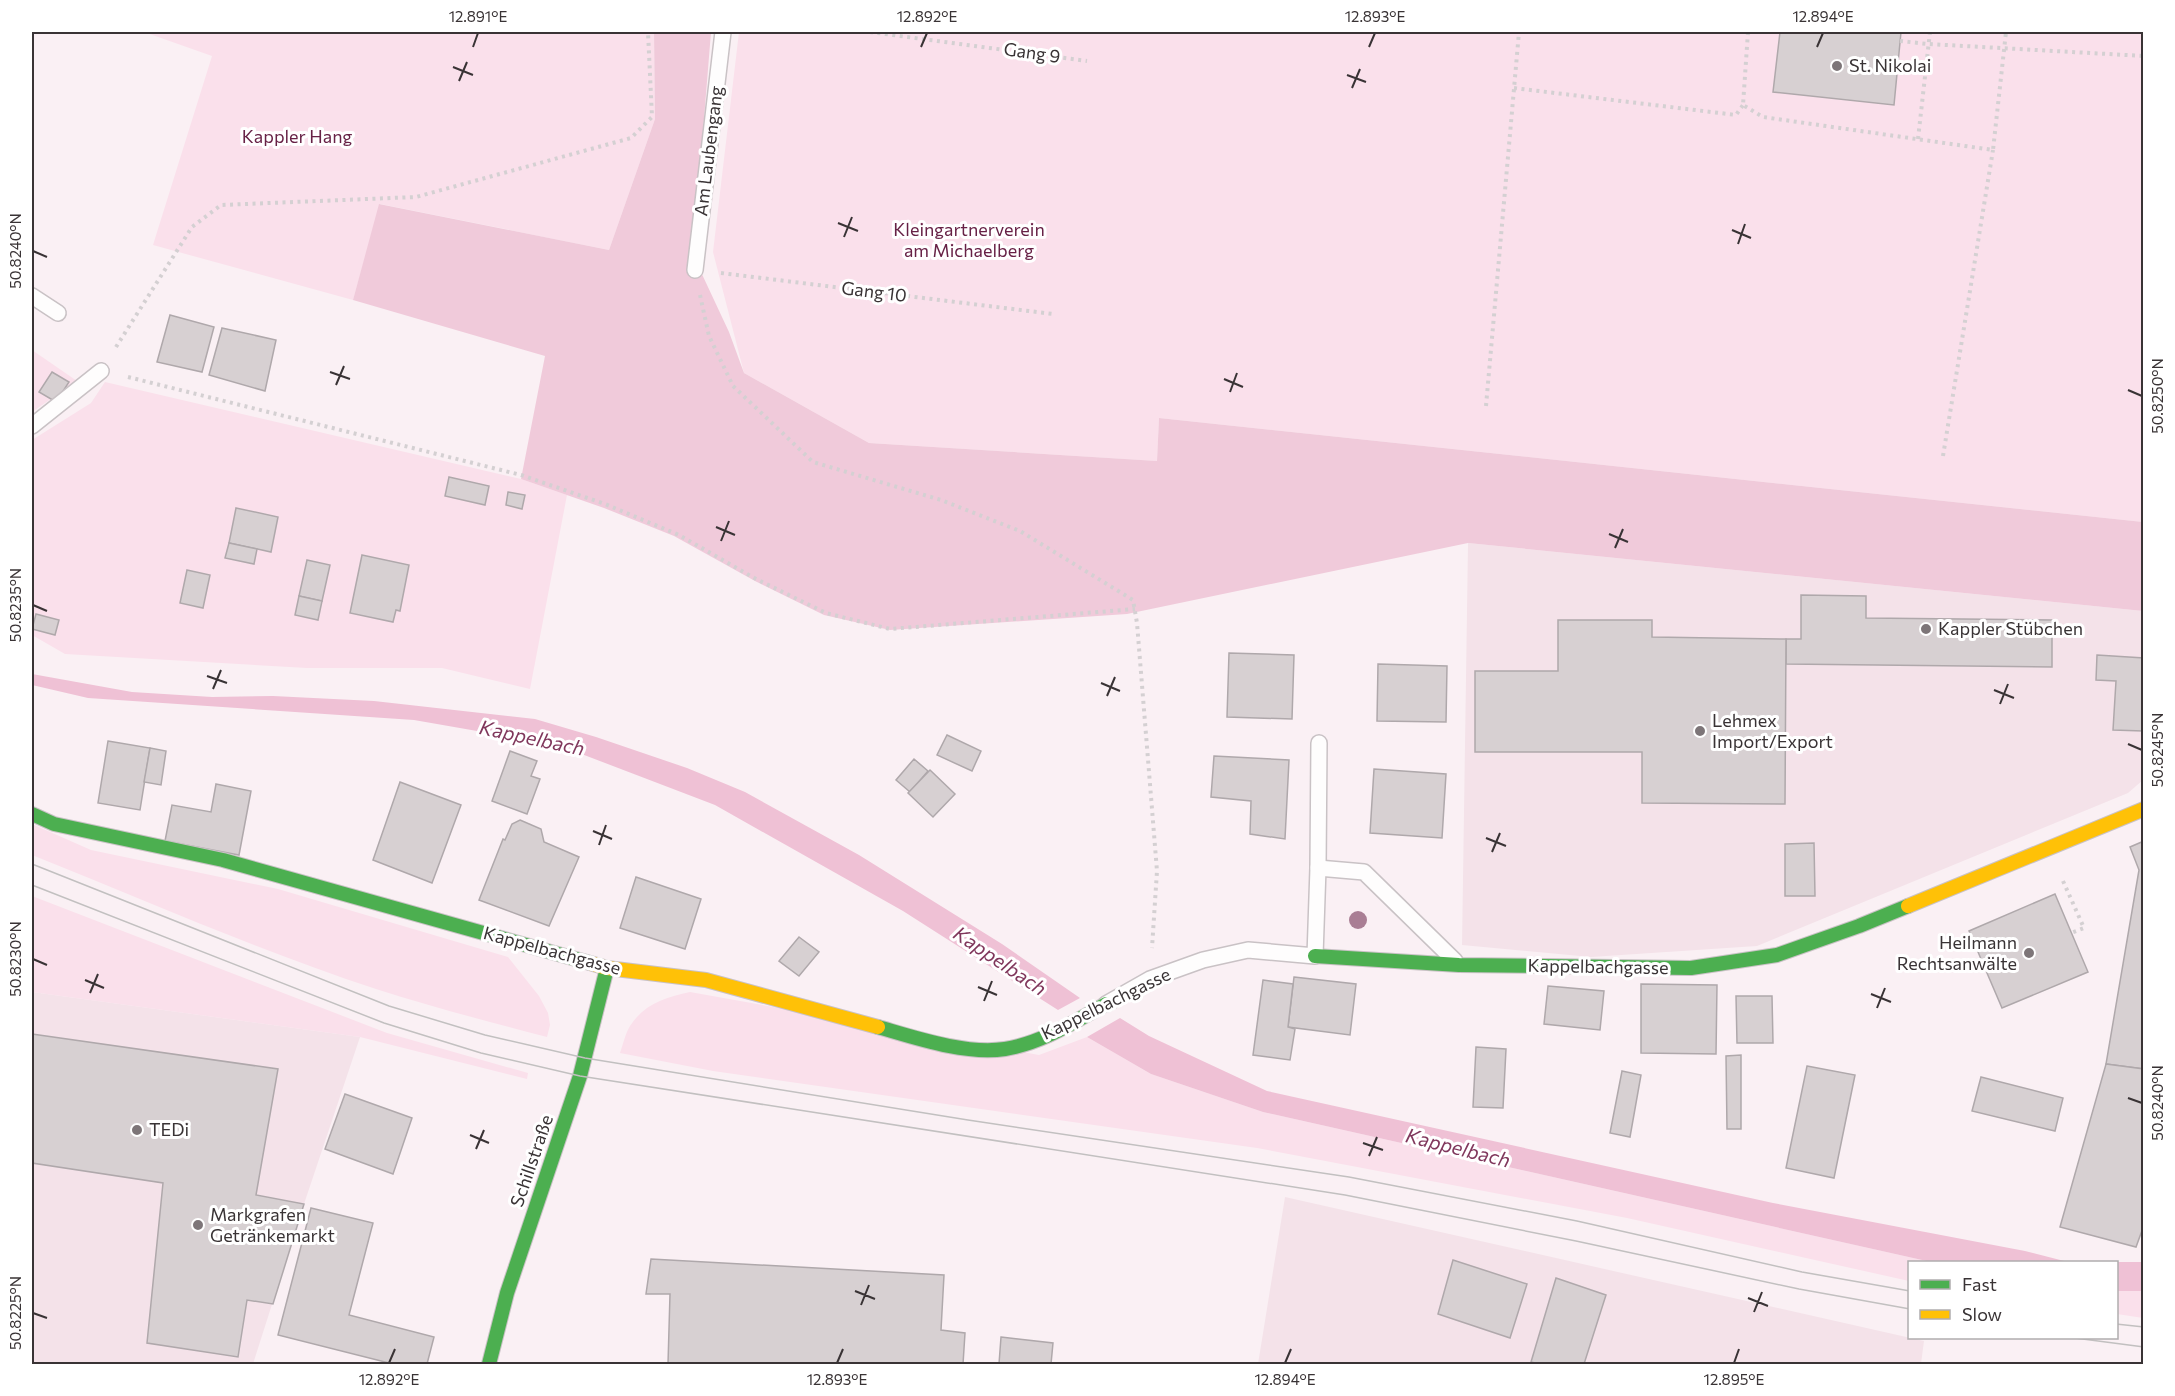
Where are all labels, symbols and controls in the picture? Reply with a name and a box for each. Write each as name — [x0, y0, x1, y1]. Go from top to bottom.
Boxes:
text: 12.891°E — [449, 7, 507, 25]
text: 12.892°E — [897, 7, 957, 25]
text: 12.893°E — [1345, 7, 1405, 25]
text: 12.894°E — [1792, 7, 1854, 25]
street label: Gang 9 — [1002, 37, 1062, 67]
place label: St. Nikolai — [1849, 54, 1931, 76]
marker: St. Nikolai — [1830, 59, 1844, 73]
street label: Am Laubengang — [689, 84, 727, 217]
park label: Kappler Hang — [242, 125, 352, 147]
text: 50.8240°N — [6, 213, 24, 289]
park label: Kleingartnerverein am Michaelberg — [893, 218, 1045, 261]
street label: Gang 10 — [840, 276, 908, 306]
text: 50.8250°N — [2148, 358, 2166, 434]
text: 50.8235°N — [6, 568, 24, 642]
place label: Kappler Stübchen — [1938, 617, 2083, 639]
marker: Kappler Stübchen — [1919, 622, 1933, 636]
place label: Lehmex Import/Export — [1712, 709, 1833, 752]
text: 50.8245°N — [2148, 713, 2166, 787]
water label: Kappelbach — [477, 714, 587, 760]
marker: Lehmex Import/Export — [1693, 724, 1707, 738]
water label: Kappelbach — [950, 920, 1052, 1000]
text: 50.8230°N — [6, 921, 24, 997]
street label: Kappelbachgasse — [481, 921, 623, 979]
place label: Heilmann Rechtsanwälte — [1897, 931, 2017, 974]
marker: Heilmann Rechtsanwälte — [2022, 946, 2036, 960]
street label: Kappelbachgasse — [1527, 954, 1669, 978]
street label: Kappelbachgasse — [1037, 962, 1174, 1044]
text: 50.8240°N — [2148, 1065, 2166, 1141]
street label: Schillstraße — [505, 1112, 557, 1210]
place label: TEDi — [149, 1118, 189, 1140]
water label: Kappelbach — [1404, 1122, 1513, 1172]
marker: TEDi — [130, 1123, 144, 1137]
place label: Markgrafen Getränkemarkt — [210, 1203, 335, 1246]
marker: Markgrafen Getränkemarkt — [191, 1218, 205, 1232]
legend — [1908, 1261, 2118, 1339]
text: Fast — [1962, 1273, 1997, 1295]
text: 50.8225°N — [6, 1276, 24, 1350]
text: Slow — [1962, 1303, 2002, 1325]
text: 12.892°E — [359, 1370, 419, 1388]
text: 12.893°E — [807, 1370, 867, 1388]
text: 12.894°E — [1254, 1370, 1316, 1388]
text: 12.895°E — [1704, 1370, 1765, 1388]

